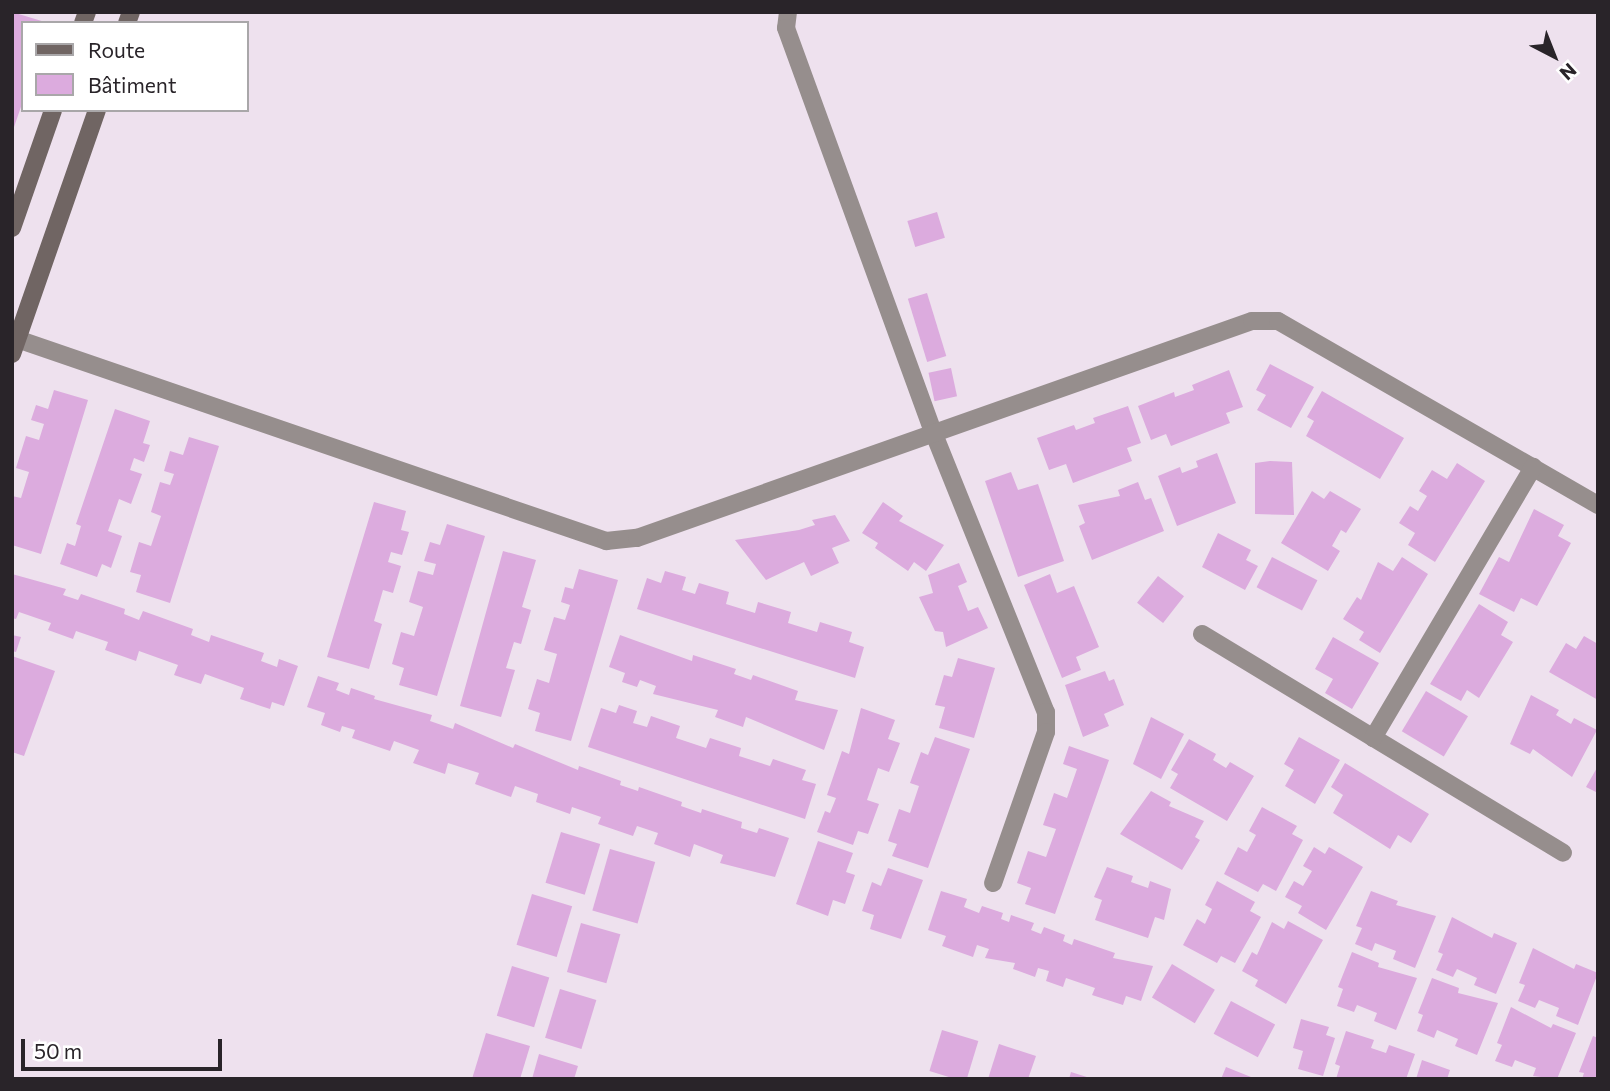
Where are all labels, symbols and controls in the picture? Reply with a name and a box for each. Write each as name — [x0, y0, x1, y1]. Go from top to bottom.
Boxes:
legend — [21, 21, 248, 112]
north arrow — [1519, 21, 1589, 91]
text: Route — [88, 37, 145, 62]
text: N — [1555, 59, 1581, 85]
text: Bâtiment — [88, 72, 177, 97]
scale bar — [24, 1024, 226, 1068]
text: 50 m — [34, 1038, 82, 1063]

